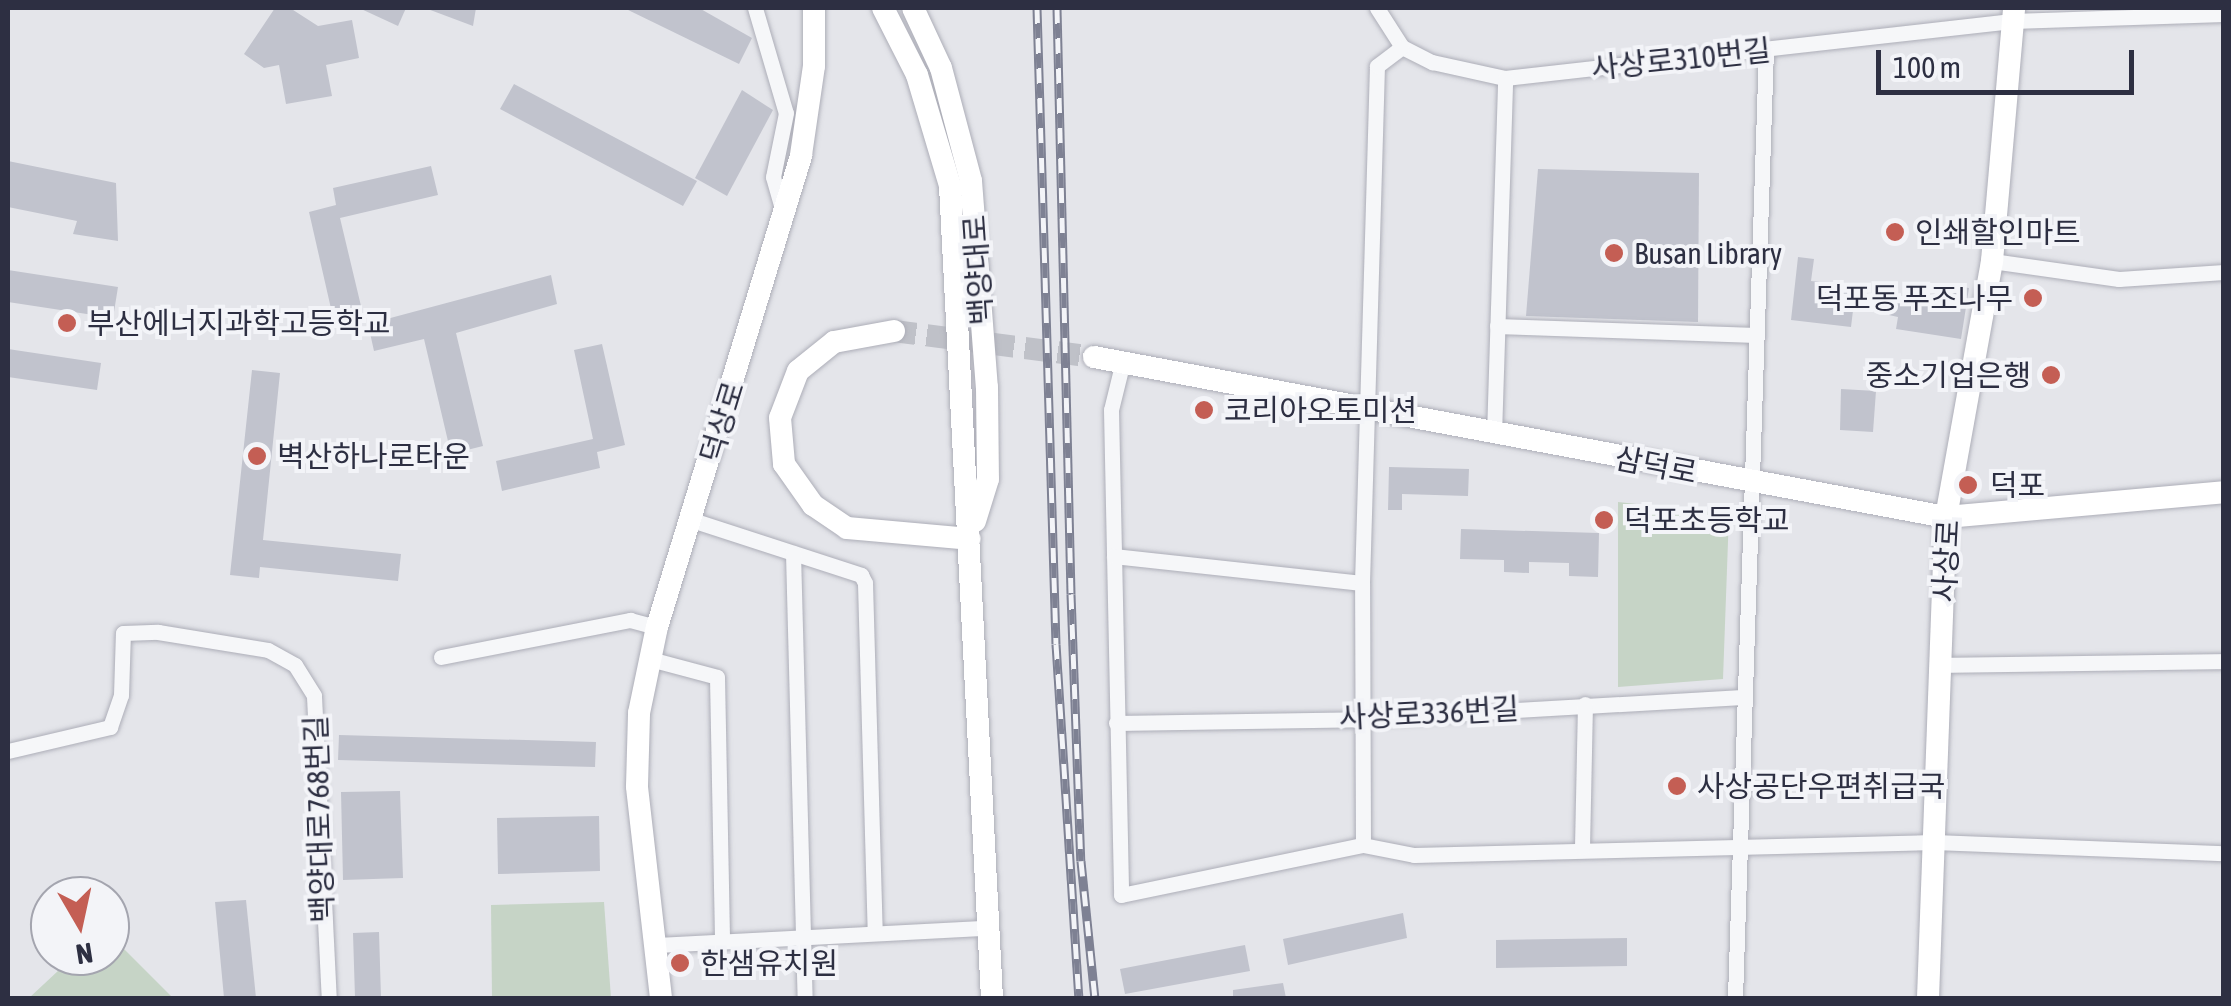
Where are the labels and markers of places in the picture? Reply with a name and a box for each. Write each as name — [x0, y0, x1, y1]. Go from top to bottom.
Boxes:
place label: 인쇄할인마트 — [1915, 214, 2081, 250]
marker: 인쇄할인마트 — [1884, 221, 1906, 243]
place label: Busan Library — [1634, 235, 1782, 271]
marker: Busan Library — [1603, 242, 1625, 264]
place label: 덕포동 푸조나무 — [1816, 280, 2013, 316]
marker: 덕포동 푸조나무 — [2022, 287, 2044, 309]
place label: 부산에너지과학고등학교 — [87, 305, 391, 341]
marker: 부산에너지과학고등학교 — [56, 312, 78, 334]
place label: 중소기업은행 — [1865, 357, 2031, 393]
marker: 중소기업은행 — [2040, 364, 2062, 386]
place label: 코리아오토미션 — [1224, 392, 1417, 428]
marker: 코리아오토미션 — [1193, 399, 1215, 421]
place label: 벽산하나로타운 — [277, 438, 470, 474]
marker: 벽산하나로타운 — [246, 445, 268, 467]
place label: 덕포 — [1990, 467, 2045, 503]
marker: 덕포 — [1955, 472, 1981, 498]
place label: 덕포초등학교 — [1624, 502, 1790, 538]
marker: 덕포초등학교 — [1593, 509, 1615, 531]
place label: 사상공단우편취급국 — [1697, 768, 1945, 804]
marker: 사상공단우편취급국 — [1666, 775, 1688, 797]
place label: 한샘유치원 — [700, 945, 838, 981]
marker: 한샘유치원 — [669, 952, 691, 974]

